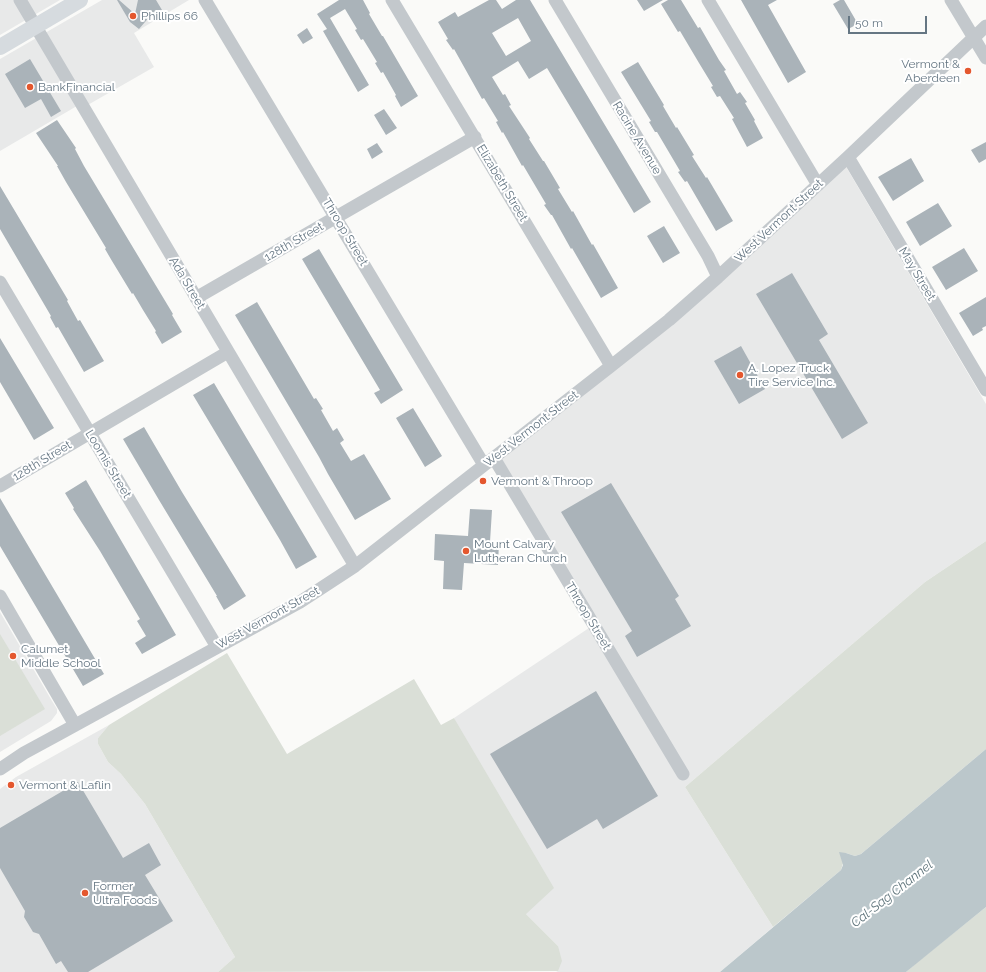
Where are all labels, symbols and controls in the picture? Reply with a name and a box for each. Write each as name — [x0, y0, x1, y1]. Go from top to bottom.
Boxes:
scale bar — [850, 8, 929, 34]
place label: Phillips 66 — [141, 9, 198, 23]
marker: Phillips 66 — [128, 11, 138, 21]
text: 50 m — [855, 16, 883, 30]
place label: Vermont & Aberdeen — [901, 57, 960, 85]
marker: Vermont & Aberdeen — [963, 66, 973, 76]
place label: BankFinancial — [38, 80, 115, 94]
marker: BankFinancial — [25, 82, 35, 92]
street label: Racine Avenue — [610, 99, 664, 177]
street label: Elizabeth Street — [473, 142, 531, 224]
street label: West Vermont Street — [732, 176, 826, 266]
street label: Throop Street — [319, 196, 371, 268]
street label: 128th Street — [262, 219, 326, 265]
street label: May Street — [895, 245, 939, 303]
street label: Ada Street — [166, 254, 208, 312]
place label: A. Lopez Truck Tire Service Inc. — [748, 361, 835, 389]
marker: A. Lopez Truck Tire Service Inc. — [735, 370, 745, 380]
street label: West Vermont Street — [481, 388, 581, 470]
street label: Loomis Street — [82, 427, 134, 501]
street label: 128th Street — [10, 438, 74, 484]
place label: Vermont & Throop — [491, 474, 593, 488]
marker: Vermont & Throop — [478, 476, 488, 486]
place label: Mount Calvary Lutheran Church — [474, 537, 567, 565]
marker: Mount Calvary Lutheran Church — [461, 546, 471, 556]
street label: Throop Street — [562, 580, 614, 652]
street label: West Vermont Street — [214, 584, 322, 652]
place label: Calumet Middle School — [21, 642, 101, 670]
marker: Calumet Middle School — [8, 651, 18, 661]
place label: Vermont & Laflin — [19, 778, 111, 792]
marker: Vermont & Laflin — [6, 780, 16, 790]
water label: Cal-Sag Channel — [848, 857, 936, 931]
place label: Former Ultra Foods — [93, 879, 157, 907]
marker: Former Ultra Foods — [80, 888, 90, 898]

